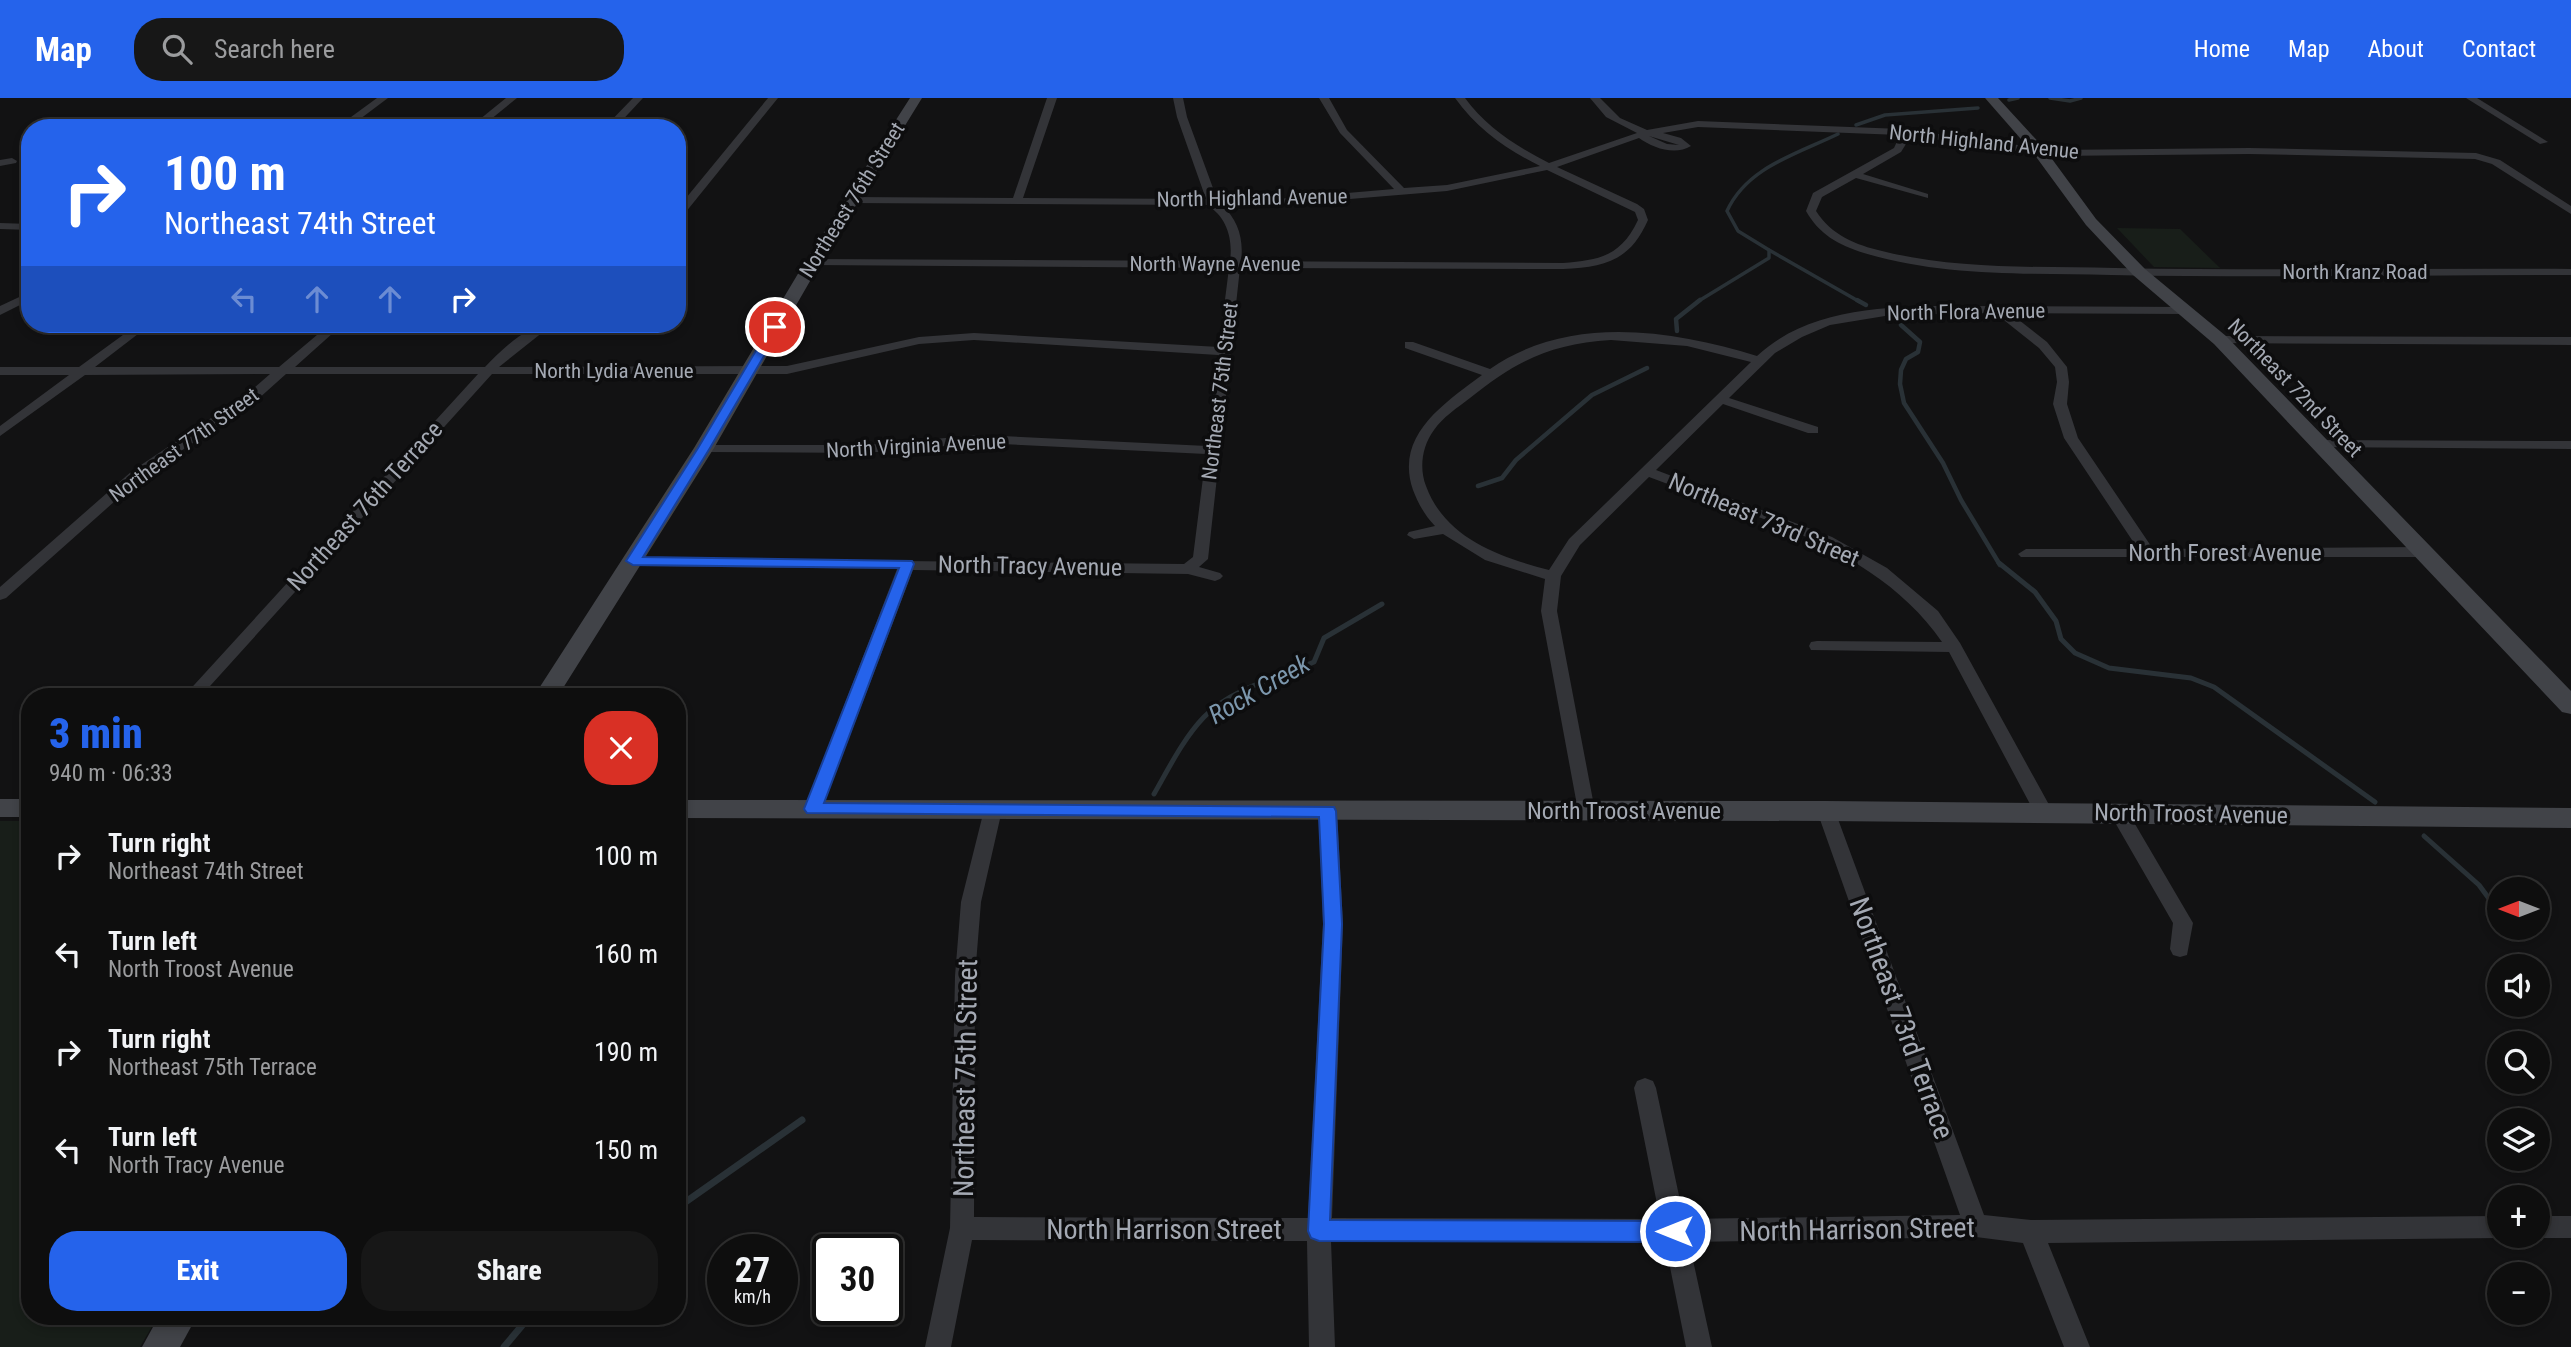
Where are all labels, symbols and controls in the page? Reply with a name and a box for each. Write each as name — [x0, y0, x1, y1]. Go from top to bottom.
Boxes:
search box — [134, 18, 624, 81]
text: Map — [35, 30, 92, 69]
icon: search — [158, 30, 196, 68]
text: Search here — [214, 34, 335, 64]
text: Home — [2194, 35, 2250, 63]
text: Map — [2288, 35, 2330, 63]
text: About — [2368, 35, 2424, 63]
text: Contact — [2462, 35, 2536, 63]
street label: Northeast 76th Street — [795, 118, 909, 282]
street label: North Highland Avenue — [1888, 120, 2080, 164]
text: 100 m — [164, 145, 286, 202]
icon: right — [49, 147, 140, 238]
street label: North Highland Avenue — [1156, 184, 1348, 212]
text: Northeast 74th Street — [164, 204, 436, 242]
street label: North Wayne Avenue — [1129, 252, 1301, 276]
street label: North Kranz Road — [2282, 260, 2428, 284]
icon: left — [225, 280, 263, 318]
icon: ahead — [298, 280, 336, 318]
icon: ahead — [371, 280, 409, 318]
icon: right — [444, 280, 482, 318]
pin — [745, 297, 805, 357]
street label: North Flora Avenue — [1887, 299, 2046, 325]
street label: Northeast 75th Street — [1197, 301, 1243, 481]
icon: arrive — [756, 308, 794, 346]
street label: Northeast 72nd Street — [2223, 314, 2367, 462]
street label: North Lydia Avenue — [534, 359, 694, 383]
street label: Northeast 77th Street — [105, 383, 263, 507]
street label: Northeast 76th Terrace — [282, 416, 448, 596]
street label: North Virginia Avenue — [826, 429, 1007, 463]
street label: Northeast 73rd Street — [1665, 467, 1863, 573]
street label: North Forest Avenue — [2128, 539, 2322, 567]
street label: North Tracy Avenue — [938, 550, 1122, 582]
water label: Rock Creek — [1203, 648, 1315, 730]
text: 3 min — [49, 709, 143, 758]
button: close — [584, 711, 658, 785]
text: 940 m · 06:33 — [49, 760, 173, 787]
street label: North Troost Avenue — [1527, 797, 1721, 825]
street label: North Troost Avenue — [2094, 798, 2288, 830]
text: Turn right — [108, 828, 210, 858]
icon: right — [49, 837, 87, 875]
text: 100 m — [594, 841, 658, 871]
text: Northeast 74th Street — [108, 858, 303, 885]
north arrow — [2487, 877, 2550, 940]
map controls — [2487, 877, 2550, 1325]
street label: Northeast 73rd Terrace — [1843, 893, 1961, 1143]
text: Turn left — [108, 926, 197, 956]
icon: left — [49, 935, 87, 973]
text: 160 m — [594, 939, 658, 969]
button: sound — [2487, 954, 2550, 1017]
text: North Troost Avenue — [108, 956, 294, 983]
street label: Northeast 75th Street — [947, 959, 984, 1197]
text: Turn right — [108, 1024, 210, 1054]
button: search — [2487, 1031, 2550, 1094]
icon: right — [49, 1033, 87, 1071]
text: 190 m — [594, 1037, 658, 1067]
text: Northeast 75th Terrace — [108, 1054, 317, 1081]
button: layers — [2487, 1108, 2550, 1171]
text: Turn left — [108, 1122, 197, 1152]
icon: left — [49, 1131, 87, 1169]
text: 150 m — [594, 1135, 658, 1165]
text: North Tracy Avenue — [108, 1152, 285, 1179]
button: + — [2487, 1185, 2550, 1248]
position arrow — [1638, 1194, 1712, 1268]
street label: North Harrison Street — [1739, 1211, 1975, 1248]
street label: North Harrison Street — [1046, 1213, 1282, 1246]
button: Exit — [49, 1231, 347, 1311]
button: Share — [361, 1231, 658, 1311]
speed limit sign: 30 — [812, 1234, 903, 1325]
text: 27 — [735, 1250, 770, 1291]
button: − — [2487, 1262, 2550, 1325]
text: km/h — [734, 1286, 771, 1307]

